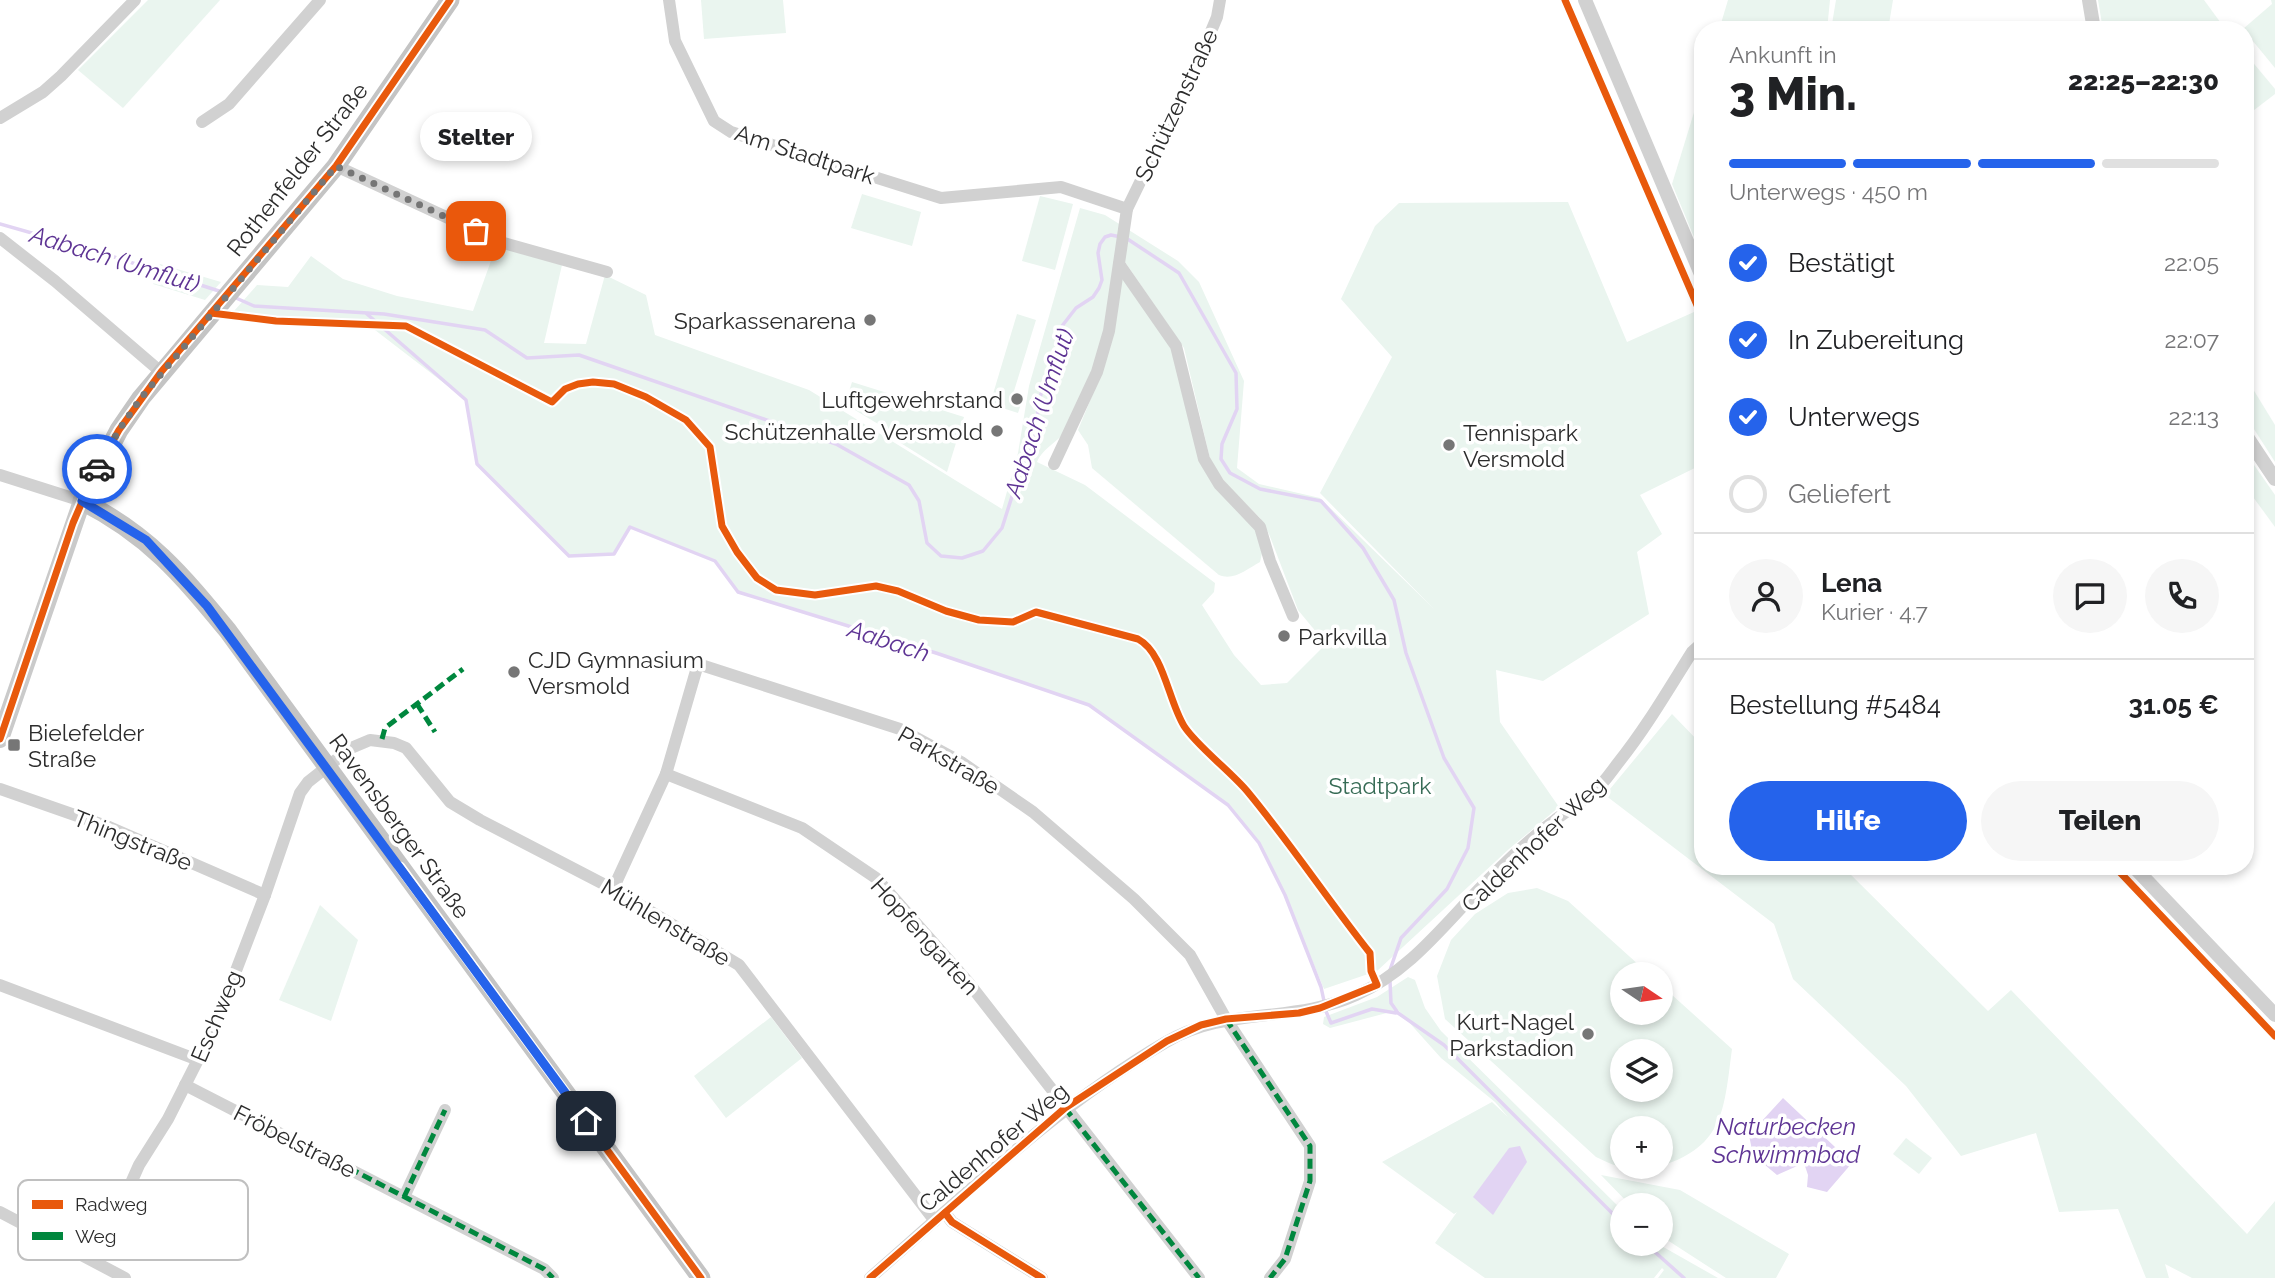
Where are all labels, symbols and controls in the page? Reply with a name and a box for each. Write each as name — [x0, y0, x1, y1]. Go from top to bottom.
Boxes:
street label: Schützenstraße — [1129, 25, 1223, 185]
text: Ankunft in — [1729, 41, 1837, 68]
text: 22:25–22:30 — [2068, 66, 2219, 96]
text: 3 Min. — [1729, 67, 1857, 121]
street label: Rothenfelder Straße — [221, 77, 373, 261]
callout: Stelter — [420, 112, 532, 161]
street label: Am Stadtpark — [732, 119, 878, 189]
text: Stelter — [438, 123, 514, 150]
text: Unterwegs · 450 m — [1729, 178, 1928, 205]
pin — [446, 201, 506, 261]
icon: bag — [457, 212, 495, 250]
water label: Aabach (Umflut) — [25, 219, 203, 299]
icon: check — [1729, 244, 1767, 282]
text: Bestätigt — [1788, 248, 1895, 278]
text: 22:05 — [2164, 249, 2219, 276]
place label: Sparkassenarena — [674, 307, 856, 334]
marker: Sparkassenarena — [862, 312, 878, 328]
icon: check — [1729, 321, 1767, 359]
water label: Aabach (Umflut) — [997, 325, 1080, 503]
text: In Zubereitung — [1788, 325, 1964, 355]
text: 22:07 — [2164, 326, 2219, 353]
place label: Luftgewehrstand — [821, 386, 1003, 413]
marker: Luftgewehrstand — [1009, 391, 1025, 407]
icon: check — [1729, 398, 1767, 436]
text: Unterwegs — [1788, 402, 1920, 432]
text: 22:13 — [2169, 403, 2219, 430]
place label: Schützenhalle Versmold — [724, 418, 983, 445]
place label: Tennispark Versmold — [1463, 419, 1578, 472]
marker: Schützenhalle Versmold — [989, 423, 1005, 439]
courier — [62, 434, 132, 504]
marker: Tennispark Versmold — [1441, 437, 1457, 453]
icon: car — [78, 450, 116, 488]
text: Geliefert — [1788, 479, 1891, 509]
button: person — [1729, 559, 1803, 633]
button: chat — [2053, 559, 2127, 633]
button: phone — [2145, 559, 2219, 633]
text: Lena — [1821, 568, 1882, 598]
text: Kurier · 4.7 — [1821, 598, 1928, 625]
water label: Aabach — [843, 614, 933, 668]
place label: Parkvilla — [1298, 623, 1387, 650]
marker: Parkvilla — [1276, 628, 1292, 644]
place label: CJD Gymnasium Versmold — [528, 646, 704, 699]
marker: CJD Gymnasium Versmold — [506, 664, 522, 680]
text: Bestellung #5484 — [1729, 690, 1941, 720]
text: 31.05 € — [2128, 690, 2219, 720]
place label: Bielefelder Straße — [28, 719, 144, 772]
street label: Parkstraße — [894, 720, 1004, 800]
street label: Ravensberger Straße — [324, 728, 476, 924]
marker: Bielefelder Straße — [6, 737, 22, 753]
street label: Caldenhofer Weg — [1456, 771, 1610, 917]
park label: Stadtpark — [1329, 772, 1432, 799]
button: Hilfe — [1729, 781, 1967, 861]
button: Teilen — [1981, 781, 2219, 861]
street label: Thingstraße — [70, 804, 196, 876]
street label: Hopfengarten — [866, 872, 984, 1000]
street label: Mühlenstraße — [596, 873, 736, 971]
north arrow — [1610, 962, 1673, 1026]
map controls — [1610, 962, 1673, 1256]
street label: Eschweg — [185, 966, 247, 1066]
place label: Kurt-Nagel Parkstadion — [1449, 1008, 1575, 1061]
marker: Kurt-Nagel Parkstadion — [1580, 1026, 1596, 1042]
button: layers — [1610, 1039, 1673, 1102]
street label: Caldenhofer Weg — [913, 1077, 1073, 1217]
pin — [556, 1091, 616, 1151]
street label: Fröbelstraße — [229, 1099, 361, 1183]
icon: home — [567, 1102, 605, 1140]
water label: Naturbecken Schwimmbad — [1711, 1112, 1861, 1169]
button: + — [1610, 1116, 1673, 1179]
legend — [18, 1180, 248, 1260]
text: Radweg — [75, 1193, 147, 1215]
button: − — [1610, 1193, 1673, 1256]
text: Weg — [75, 1225, 117, 1247]

